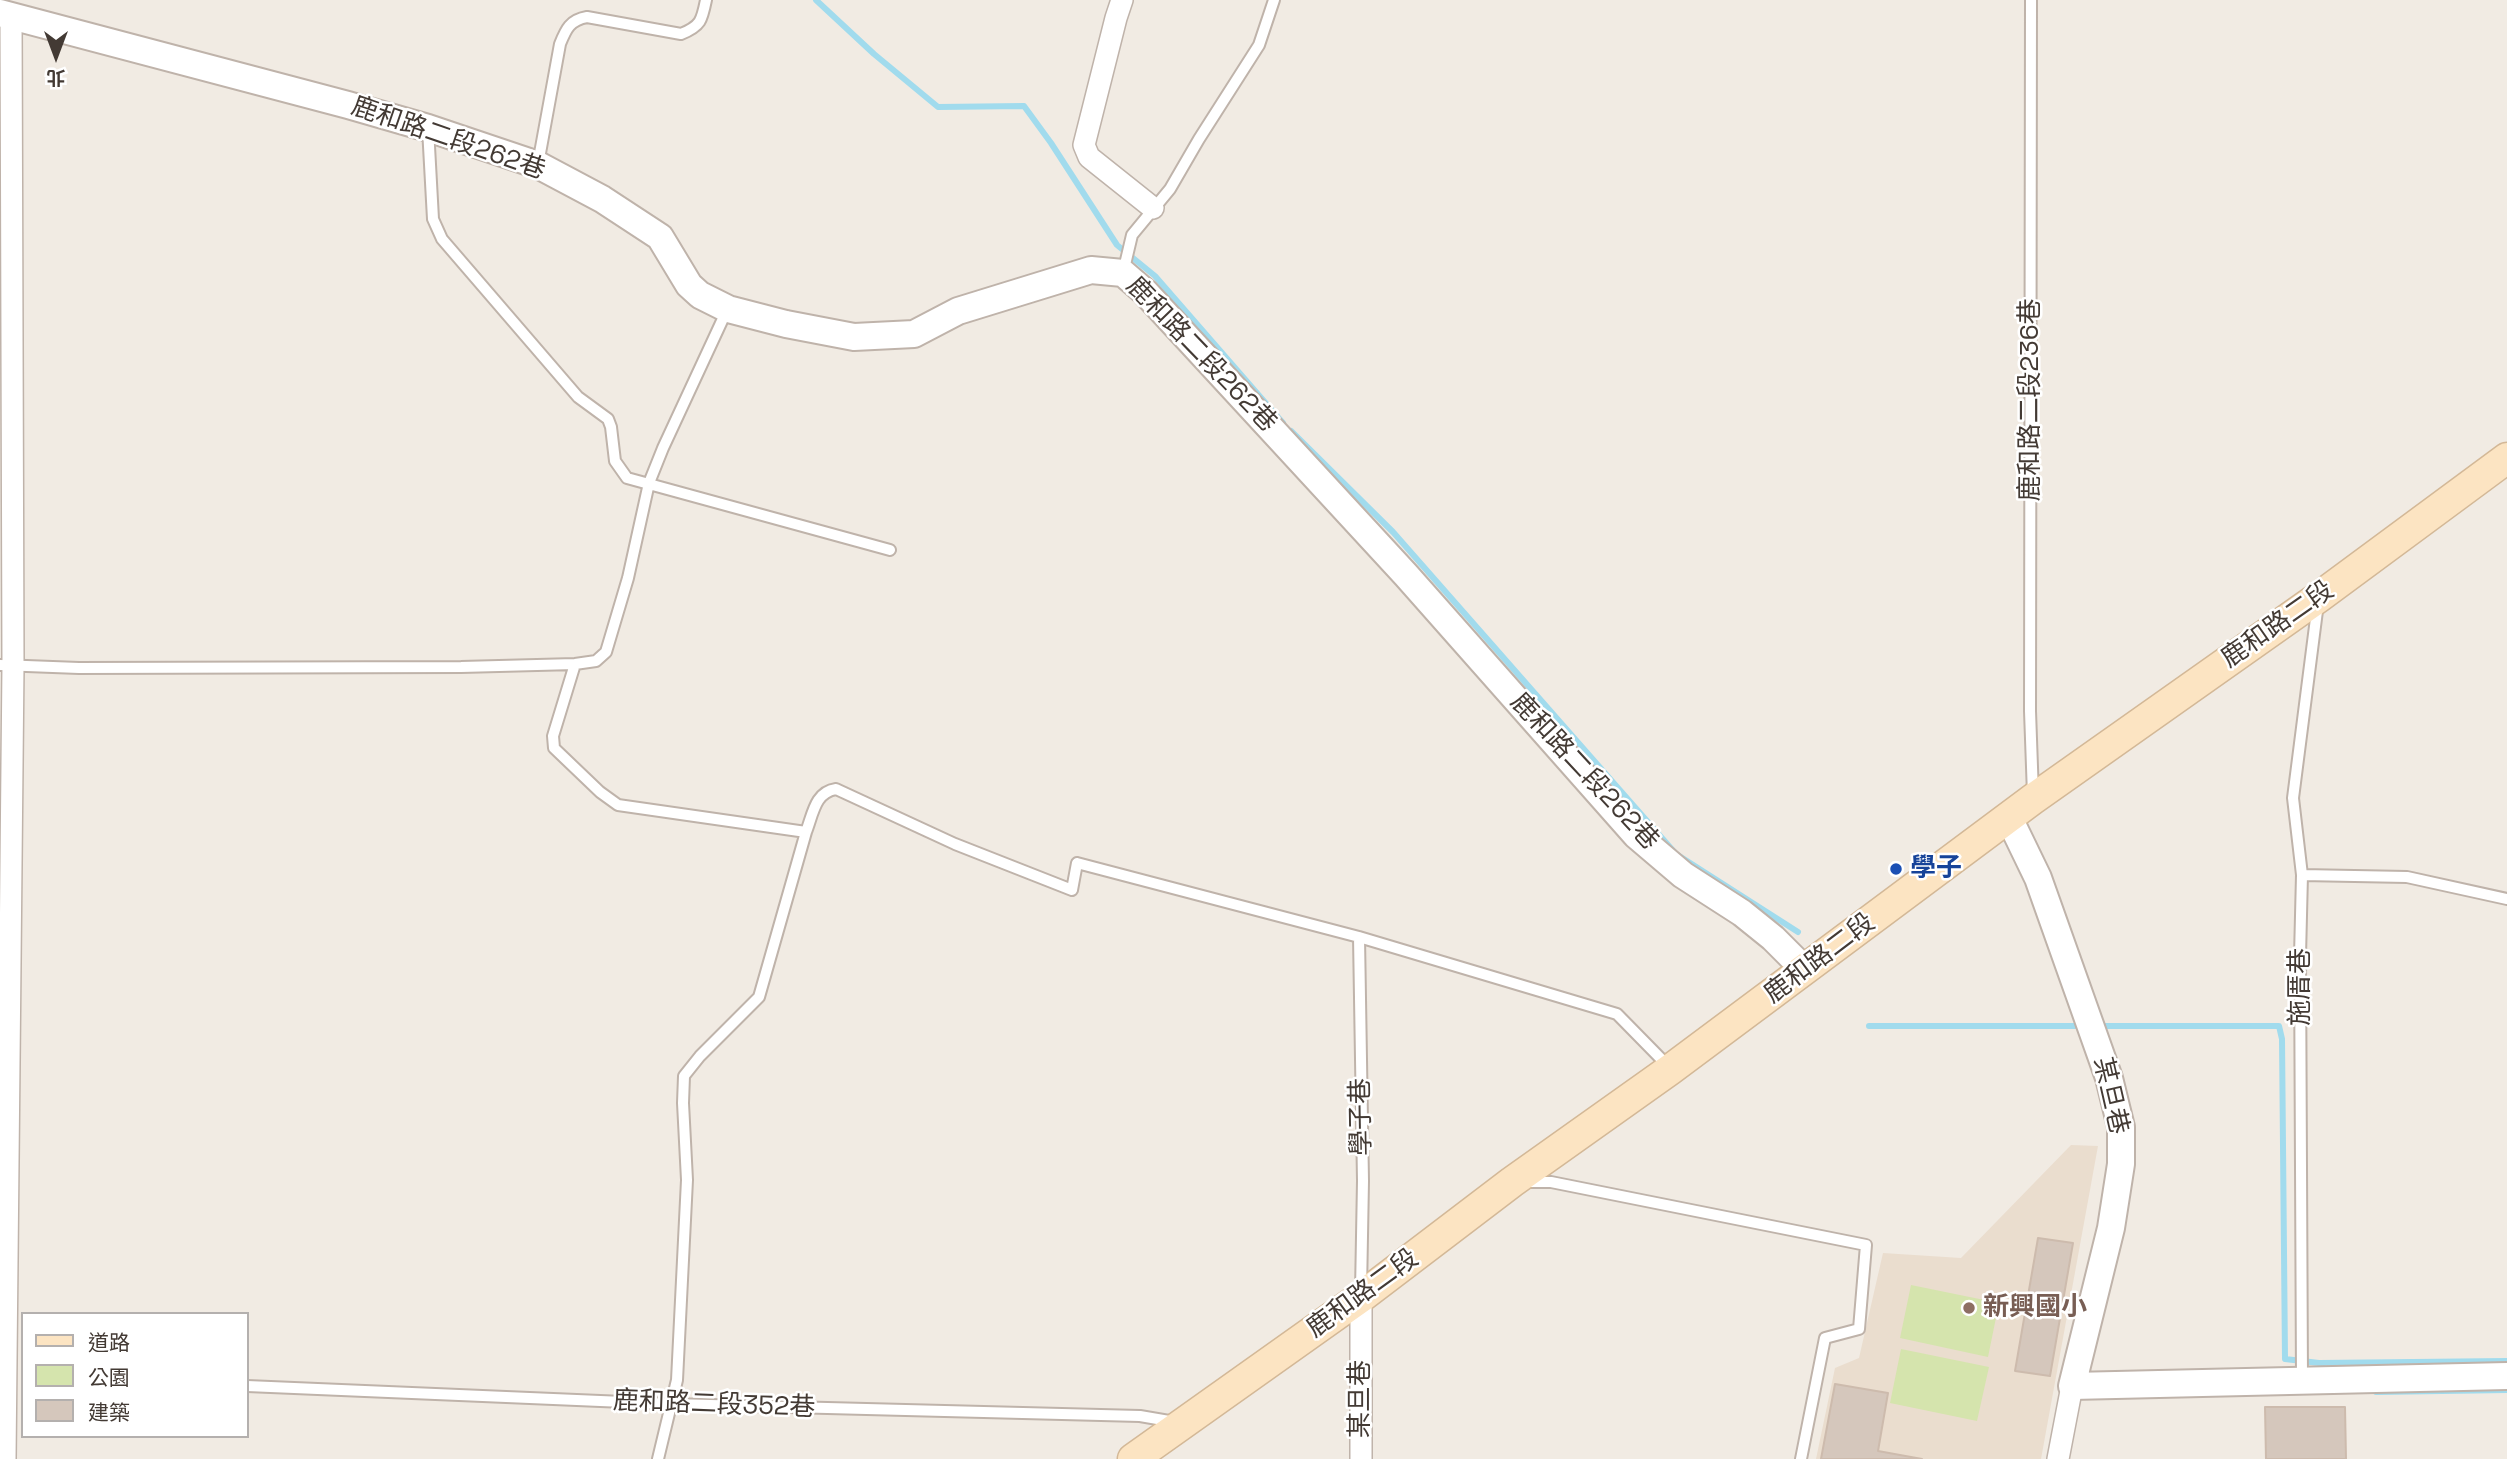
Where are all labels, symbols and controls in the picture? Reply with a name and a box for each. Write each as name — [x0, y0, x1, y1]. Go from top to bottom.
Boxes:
north arrow — [21, 21, 91, 91]
text: 北 — [47, 65, 66, 90]
street label: 鹿和路二段262巷 — [347, 91, 549, 187]
street label: 鹿和路二段262巷 — [1119, 271, 1283, 439]
street label: 鹿和路二段236巷 — [2015, 298, 2047, 502]
street label: 鹿和路二段 — [2216, 575, 2340, 675]
street label: 鹿和路二段262巷 — [1503, 687, 1665, 857]
place label: 學子 — [1910, 853, 1962, 885]
marker: 學子 — [1888, 861, 1904, 877]
street label: 鹿和路二段 — [1759, 907, 1881, 1011]
street label: 施厝巷 — [2285, 948, 2317, 1026]
street label: 某旦巷 — [2086, 1054, 2134, 1138]
street label: 學子巷 — [1346, 1078, 1378, 1156]
street label: 鹿和路二段 — [1301, 1243, 1425, 1345]
place label: 新興國小 — [1983, 1292, 2087, 1324]
marker: 新興國小 — [1961, 1300, 1977, 1316]
legend — [21, 1312, 248, 1438]
text: 道路 — [88, 1329, 130, 1356]
street label: 某旦巷 — [1345, 1360, 1377, 1438]
text: 公園 — [88, 1364, 130, 1391]
street label: 鹿和路二段352巷 — [612, 1386, 816, 1424]
text: 建築 — [88, 1399, 130, 1426]

